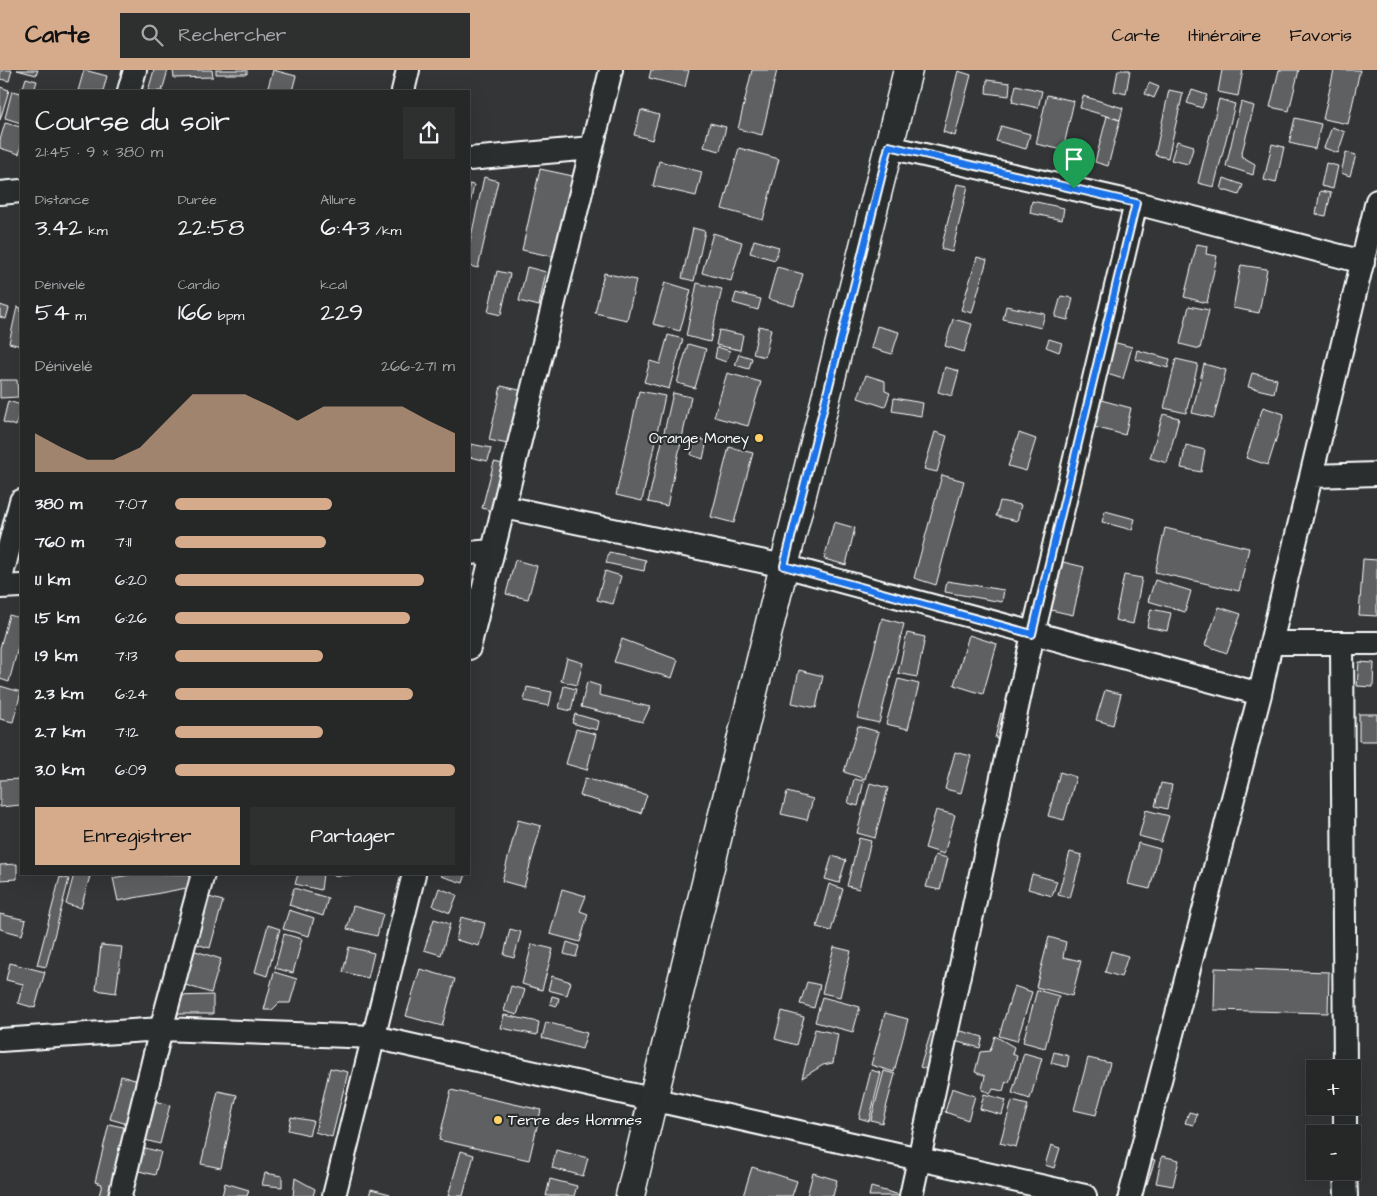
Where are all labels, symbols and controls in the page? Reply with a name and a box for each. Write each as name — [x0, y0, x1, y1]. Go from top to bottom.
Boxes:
search box — [120, 13, 470, 58]
text: Carte — [25, 18, 90, 52]
icon: search — [138, 21, 166, 49]
text: Rechercher — [178, 22, 286, 49]
text: Carte — [1111, 23, 1160, 48]
text: Itinéraire — [1188, 23, 1261, 48]
text: Favoris — [1289, 23, 1352, 48]
text: Course du soir — [35, 102, 230, 141]
button: share — [403, 107, 455, 159]
pin — [1053, 138, 1095, 189]
text: 21:45 · 9 × 380 m — [35, 141, 163, 163]
icon: arrive — [1060, 145, 1088, 173]
text: Distance — [35, 190, 89, 210]
text: Durée — [178, 190, 217, 210]
text: Allure — [320, 190, 356, 210]
text: 3.42 — [35, 210, 83, 245]
text: 22:58 — [178, 210, 244, 245]
text: 6:43 — [320, 210, 370, 245]
text: km — [83, 221, 108, 241]
text: /km — [370, 221, 401, 241]
text: Dénivelé — [35, 275, 85, 295]
text: Cardio — [178, 275, 220, 295]
text: kcal — [320, 275, 347, 295]
text: 54 — [35, 295, 70, 330]
text: 166 — [178, 295, 212, 330]
text: 229 — [320, 295, 363, 330]
text: m — [70, 306, 86, 326]
text: bpm — [212, 306, 244, 326]
text: Dénivelé — [35, 355, 93, 377]
text: 266–271 m — [381, 355, 455, 377]
place label: Orange Money — [649, 428, 749, 450]
marker: Orange Money — [753, 432, 765, 444]
text: 380 m — [35, 493, 82, 515]
text: 7:07 — [115, 493, 147, 515]
text: 760 m — [35, 531, 84, 553]
text: 7:11 — [115, 531, 132, 553]
text: 1.1 km — [35, 569, 70, 591]
text: 6:20 — [115, 569, 147, 591]
text: 1.5 km — [35, 607, 79, 629]
text: 6:26 — [115, 607, 147, 629]
text: 1.9 km — [35, 645, 77, 667]
text: 7:13 — [115, 645, 138, 667]
text: 2.3 km — [35, 683, 83, 705]
text: 6:24 — [115, 683, 148, 705]
text: 2.7 km — [35, 721, 85, 743]
text: 7:12 — [115, 721, 139, 743]
text: 3.0 km — [35, 759, 84, 781]
text: 6:09 — [115, 759, 147, 781]
button: Enregistrer — [35, 807, 240, 865]
button: Partager — [250, 807, 455, 865]
map controls — [1306, 1060, 1361, 1180]
button: + — [1306, 1060, 1361, 1115]
place label: Terre des Hommes — [508, 1110, 642, 1131]
marker: Terre des Hommes — [492, 1114, 504, 1126]
button: − — [1306, 1125, 1361, 1180]

